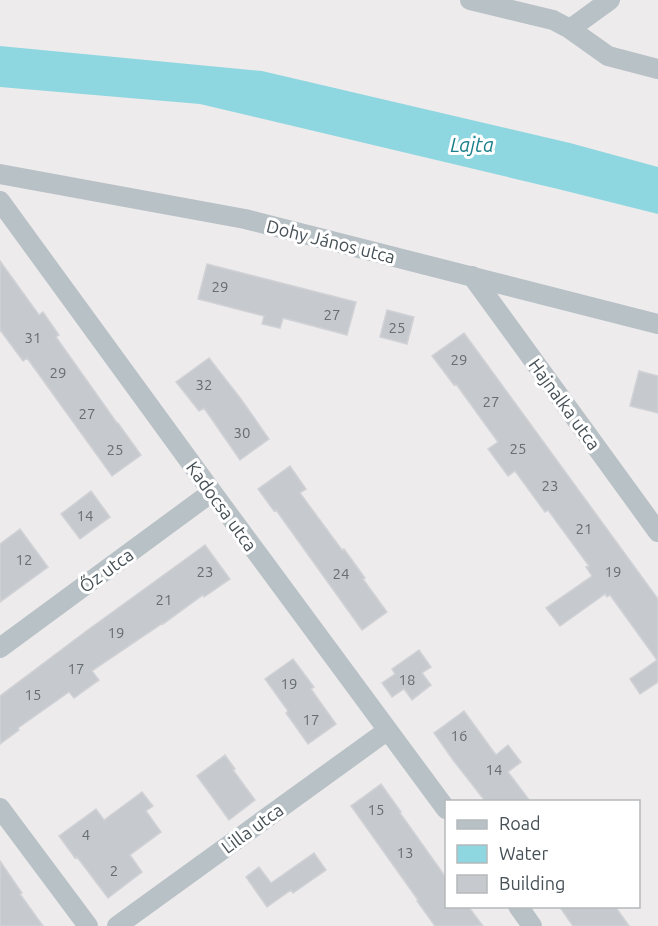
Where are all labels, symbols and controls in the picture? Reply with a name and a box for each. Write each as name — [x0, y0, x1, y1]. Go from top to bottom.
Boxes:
water label: Lajta — [450, 133, 494, 156]
street label: Dohy János utca — [265, 215, 397, 267]
house number: 29 — [212, 278, 228, 295]
house number: 27 — [324, 306, 340, 323]
house number: 25 — [389, 319, 405, 336]
house number: 31 — [25, 329, 41, 346]
house number: 29 — [451, 351, 467, 368]
street label: Hajnalka utca — [525, 355, 605, 453]
house number: 29 — [50, 364, 66, 381]
house number: 32 — [196, 376, 212, 393]
house number: 27 — [483, 393, 499, 410]
house number: 27 — [79, 405, 95, 422]
house number: 30 — [234, 424, 250, 441]
house number: 25 — [510, 440, 526, 457]
house number: 25 — [107, 441, 123, 458]
street label: Kadocsa utca — [183, 457, 261, 555]
house number: 23 — [542, 477, 558, 494]
house number: 14 — [77, 507, 93, 524]
house number: 21 — [576, 520, 592, 537]
street label: Őz utca — [75, 543, 137, 596]
house number: 12 — [16, 551, 32, 568]
house number: 23 — [197, 563, 213, 580]
house number: 19 — [605, 563, 621, 580]
house number: 24 — [333, 565, 349, 582]
house number: 21 — [156, 591, 172, 608]
house number: 19 — [108, 624, 124, 641]
house number: 17 — [68, 660, 84, 677]
house number: 18 — [399, 671, 415, 688]
house number: 19 — [281, 675, 297, 692]
house number: 15 — [25, 686, 41, 703]
house number: 17 — [303, 711, 319, 728]
house number: 16 — [451, 727, 467, 744]
house number: 14 — [486, 761, 502, 778]
street label: Lilla utca — [217, 799, 287, 857]
legend — [445, 800, 640, 908]
house number: 15 — [368, 801, 384, 818]
text: Road — [499, 813, 541, 833]
house number: 4 — [82, 826, 90, 843]
text: Water — [499, 843, 549, 863]
house number: 13 — [397, 844, 413, 861]
house number: 2 — [110, 862, 118, 879]
text: Building — [499, 873, 565, 893]

